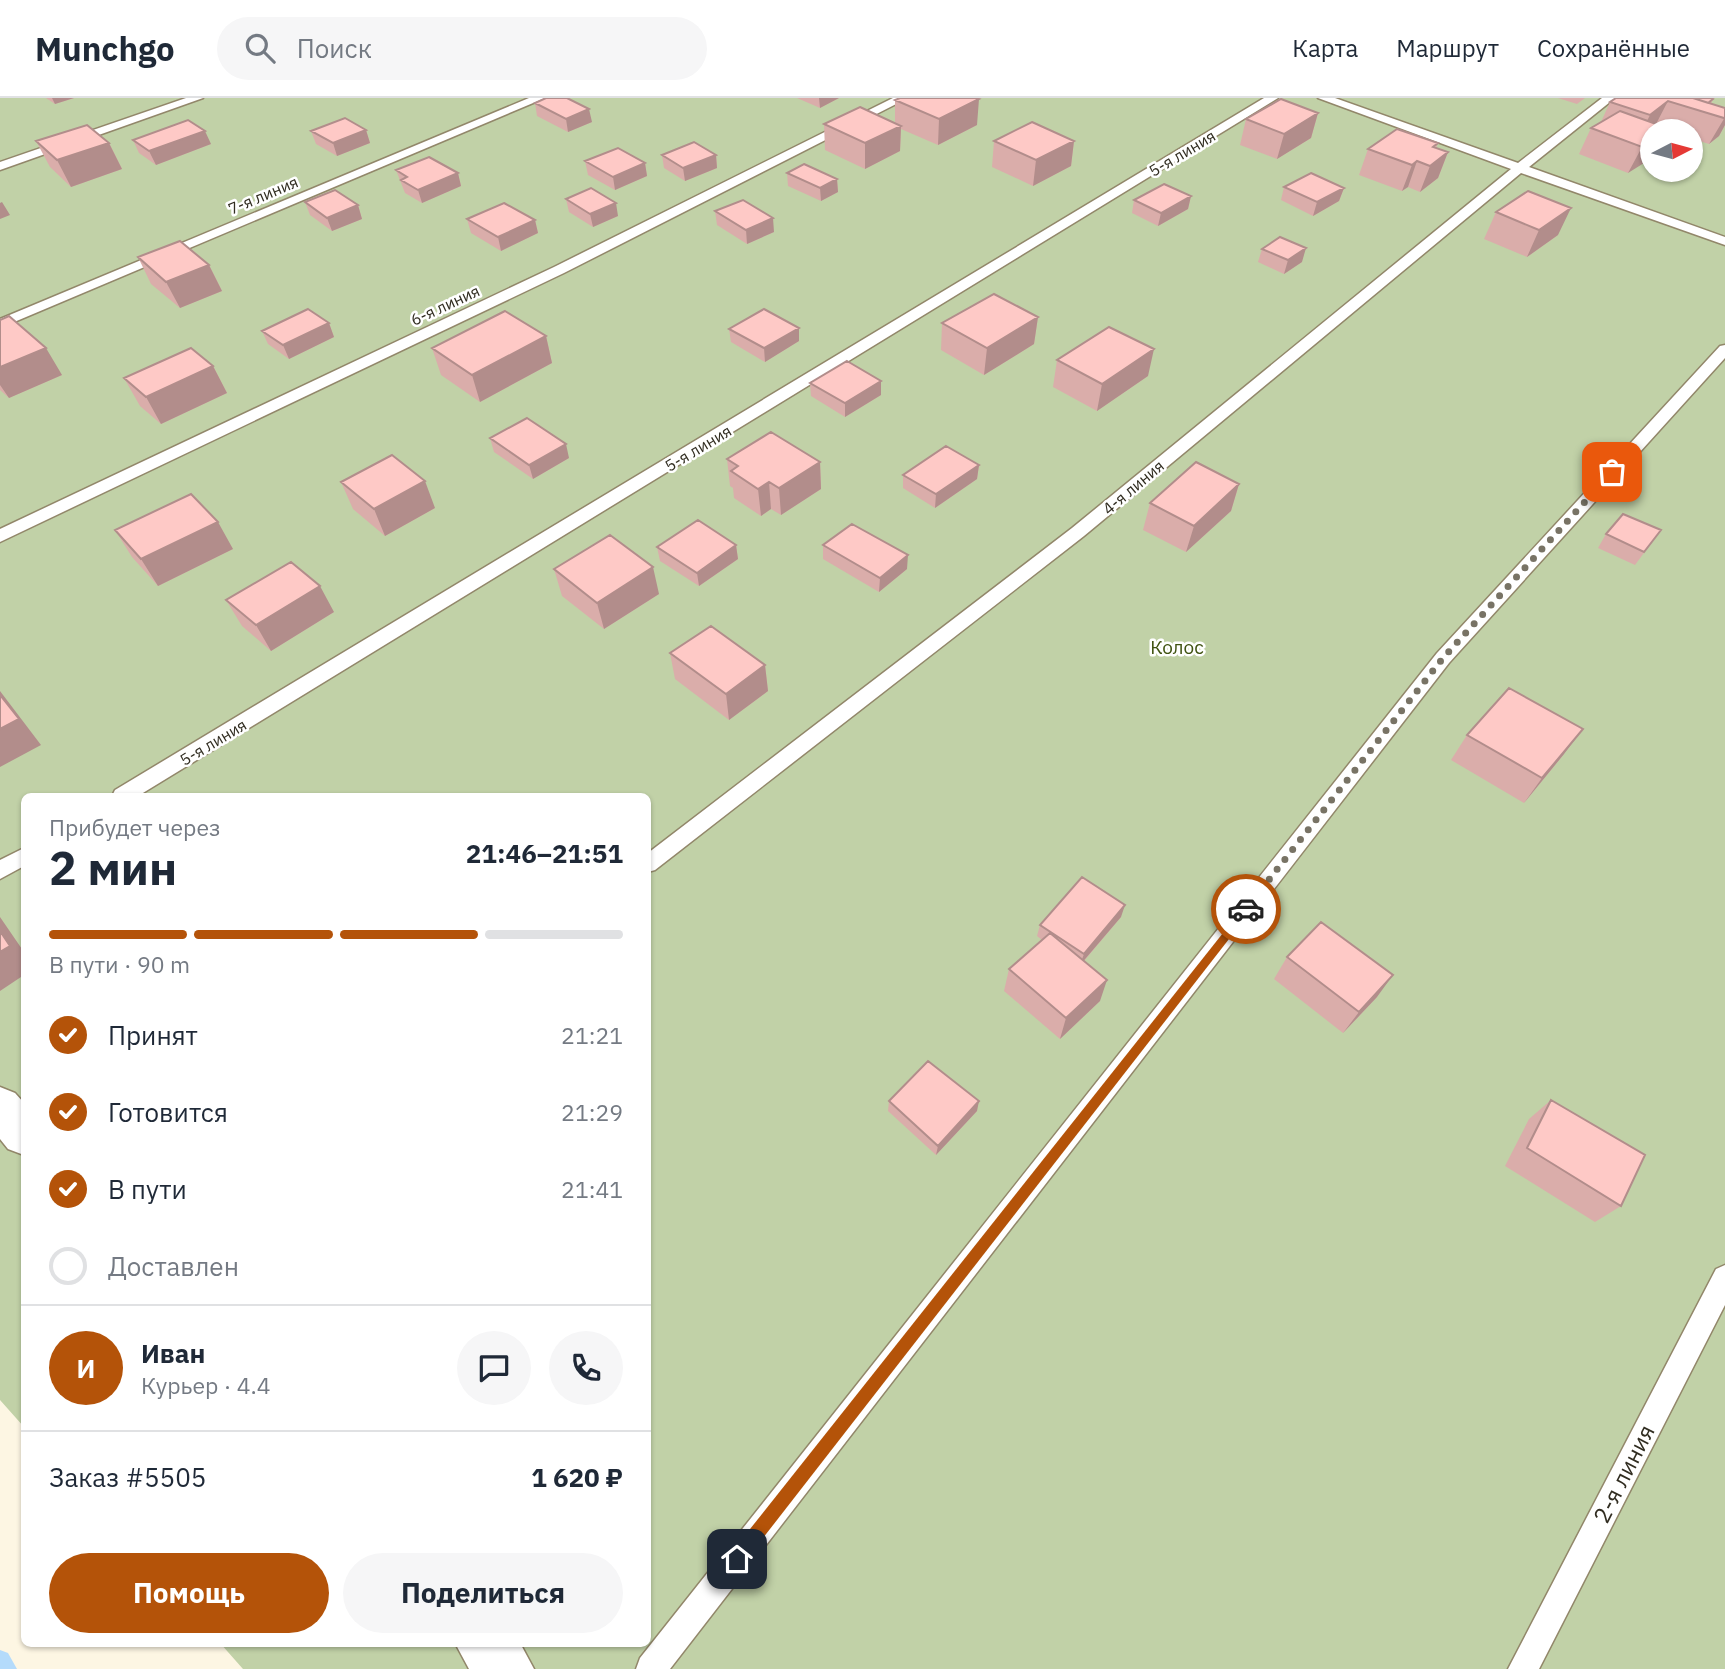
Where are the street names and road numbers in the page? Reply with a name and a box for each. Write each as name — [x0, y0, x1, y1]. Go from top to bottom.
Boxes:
street label: 5-я линия — [1145, 125, 1219, 181]
street label: 7-я линия — [225, 171, 301, 219]
street label: 6-я линия — [407, 280, 483, 330]
street label: 5-я линия — [661, 420, 735, 476]
street label: 4-я линия — [1098, 456, 1168, 518]
street label: 5-я линия — [176, 714, 250, 770]
street label: 2-я линия — [1586, 1419, 1661, 1528]

